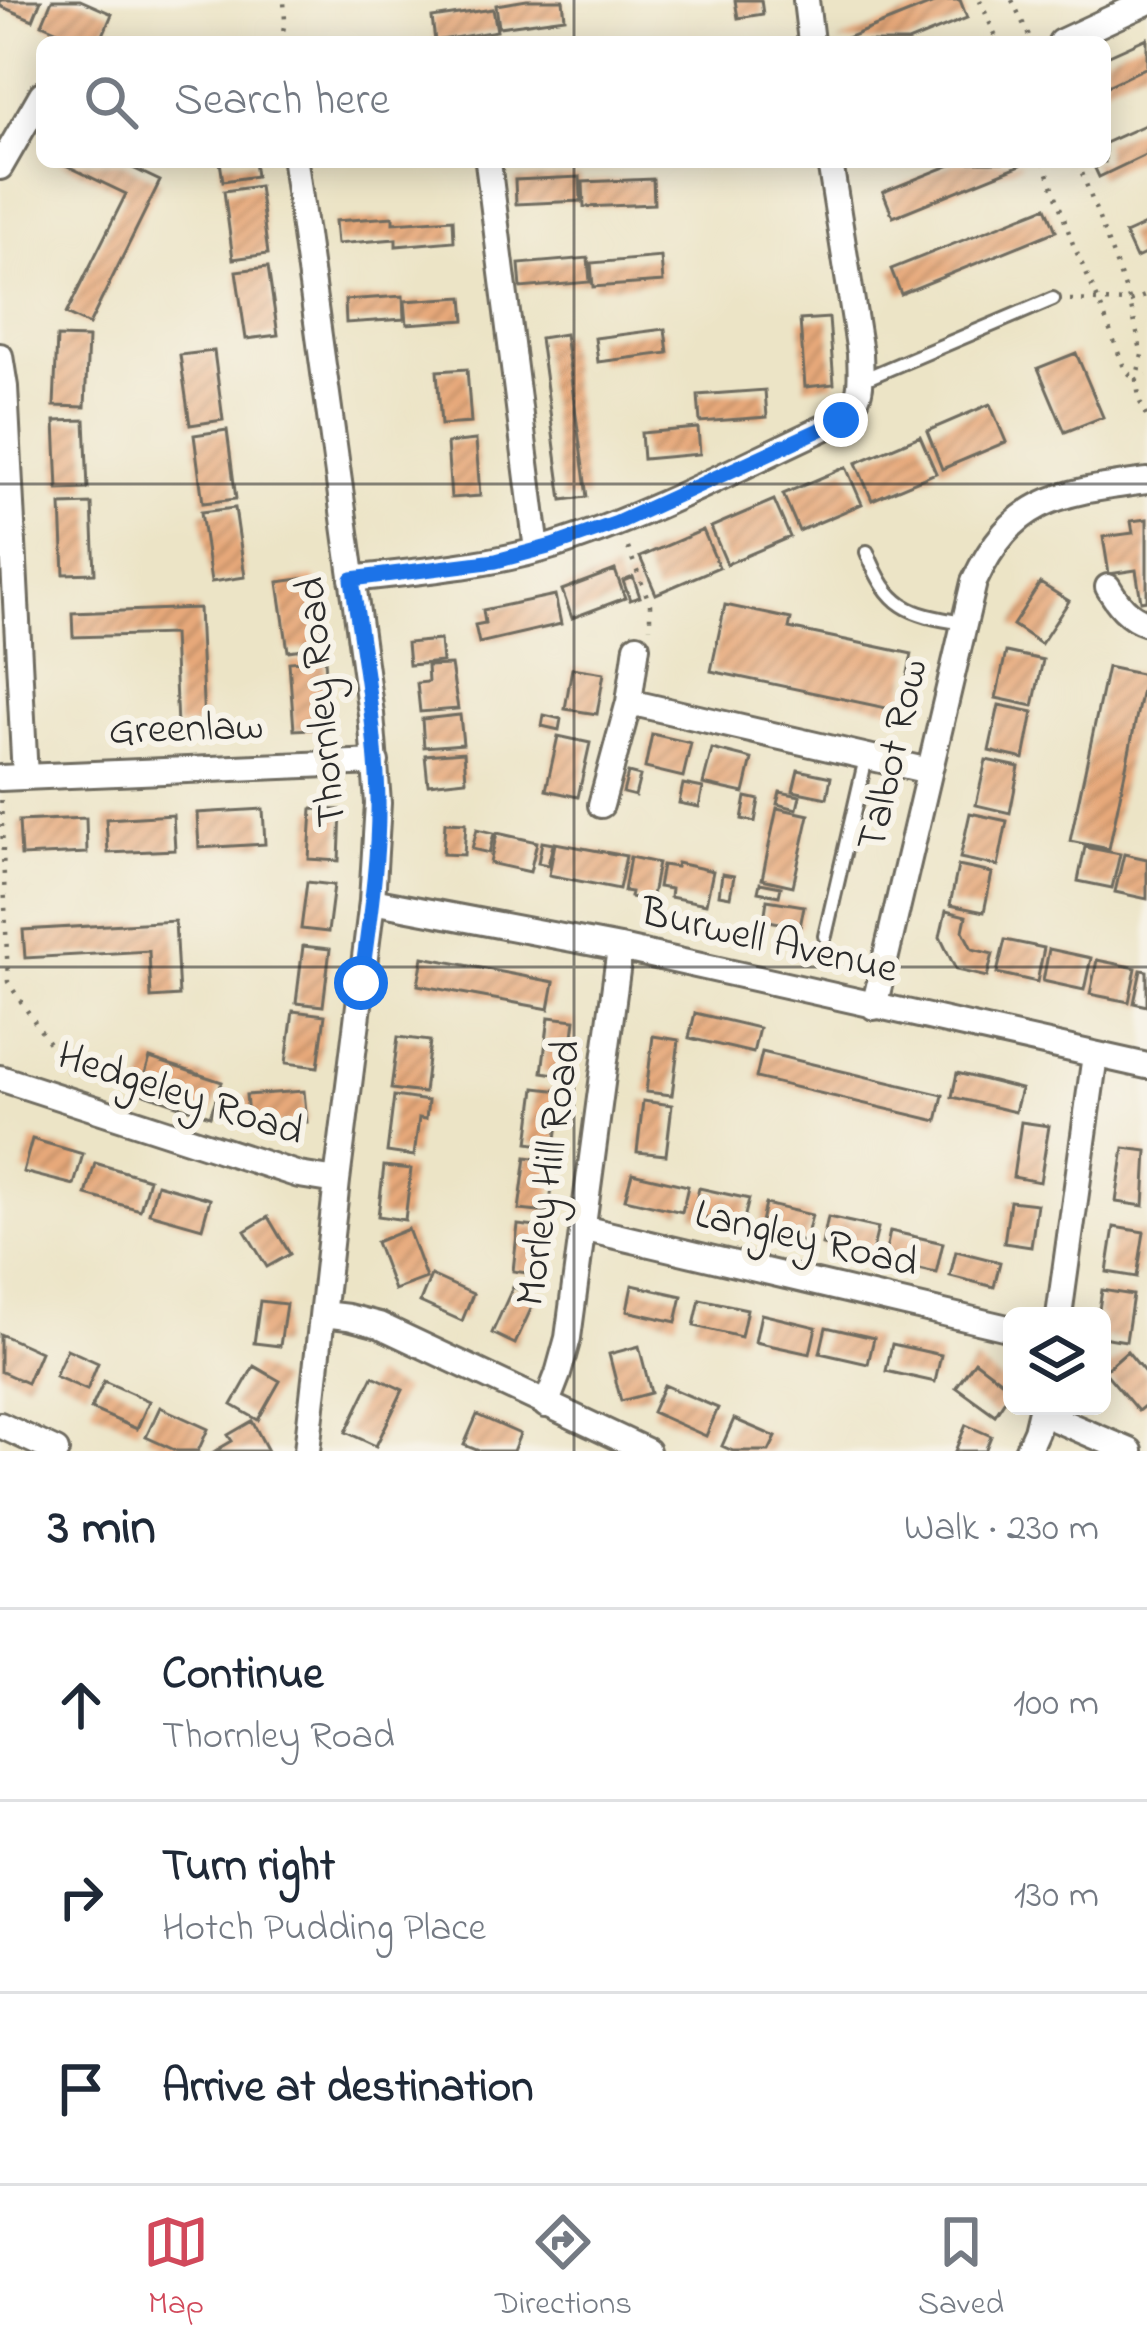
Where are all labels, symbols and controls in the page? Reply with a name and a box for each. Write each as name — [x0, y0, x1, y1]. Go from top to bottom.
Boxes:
search box — [36, 36, 1111, 168]
icon: search — [78, 69, 144, 135]
text: Search here — [174, 69, 390, 135]
route end — [814, 393, 868, 447]
street label: Thornley Road — [282, 574, 364, 830]
street label: Talbot Row — [842, 653, 946, 857]
street label: Greenlaw — [107, 697, 265, 763]
street label: Burwell Avenue — [634, 883, 904, 1001]
route start — [334, 956, 388, 1010]
street label: Hedgeley Road — [49, 1026, 311, 1164]
street label: Morley Hill Road — [501, 1036, 599, 1310]
street label: Langley Road — [688, 1185, 924, 1295]
map controls — [1003, 1307, 1111, 1415]
button: layers — [1003, 1307, 1111, 1415]
text: 3 min — [48, 1492, 156, 1567]
text: Walk · 230 m — [904, 1501, 1099, 1558]
text: Continue — [162, 1643, 323, 1709]
icon: ahead — [48, 1672, 114, 1738]
text: 100 m — [1013, 1676, 1099, 1733]
text: Thornley Road — [162, 1709, 395, 1766]
text: Turn right — [162, 1835, 335, 1901]
icon: right — [48, 1864, 114, 1930]
text: 130 m — [1014, 1868, 1099, 1925]
text: Hotch Pudding Place — [162, 1901, 486, 1958]
icon: arrive — [48, 2056, 114, 2122]
text: Arrive at destination — [162, 2056, 533, 2122]
tab: Map — [143, 2209, 209, 2329]
tab: Directions — [495, 2209, 632, 2329]
tab: Saved — [918, 2209, 1004, 2329]

